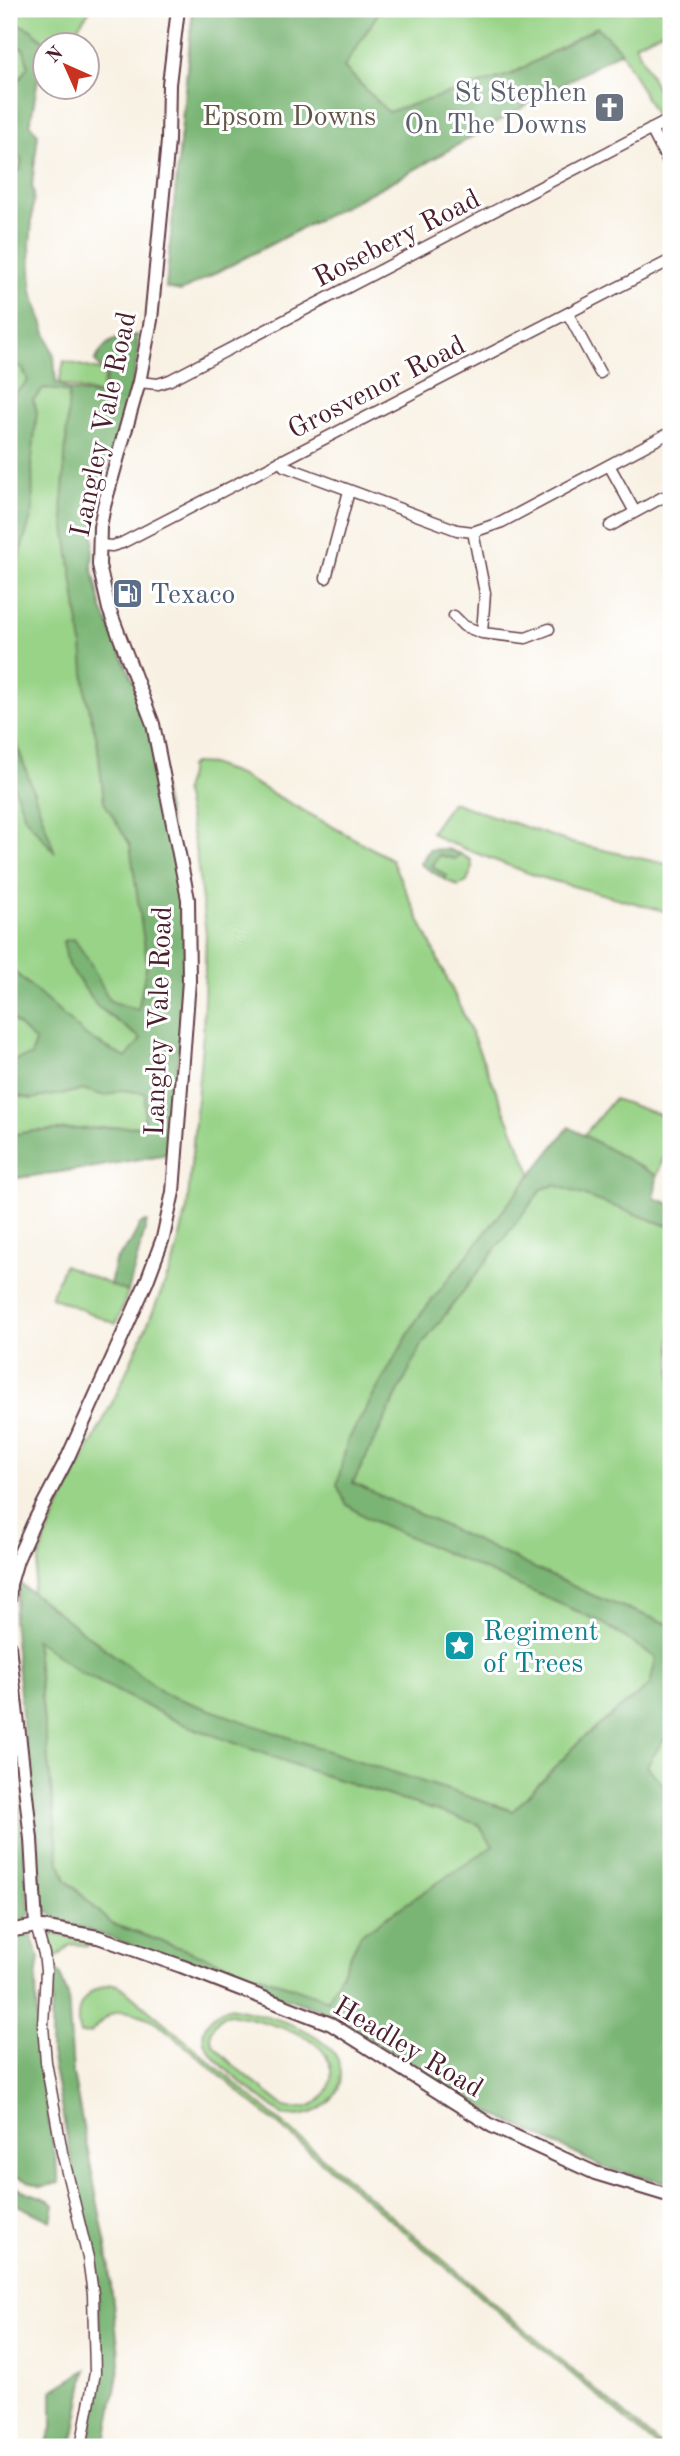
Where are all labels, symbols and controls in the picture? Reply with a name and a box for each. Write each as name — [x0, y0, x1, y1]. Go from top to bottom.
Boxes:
north arrow — [32, 32, 102, 102]
text: N — [44, 44, 68, 68]
place label: St Stephen On The Downs — [404, 80, 587, 140]
church icon: St Stephen On The Downs — [593, 90, 627, 124]
park label: Epsom Downs — [202, 104, 376, 132]
street label: Rosebery Road — [310, 186, 485, 294]
street label: Langley Vale Road — [67, 309, 143, 540]
street label: Grosvenor Road — [284, 332, 470, 445]
fuel station icon: Texaco — [110, 576, 144, 610]
place label: Texaco — [150, 582, 235, 610]
street label: Langley Vale Road — [142, 906, 178, 1136]
place label: Regiment of Trees — [483, 1619, 599, 1679]
place icon: Regiment of Trees — [443, 1629, 477, 1663]
street label: Headley Road — [328, 1993, 487, 2104]

